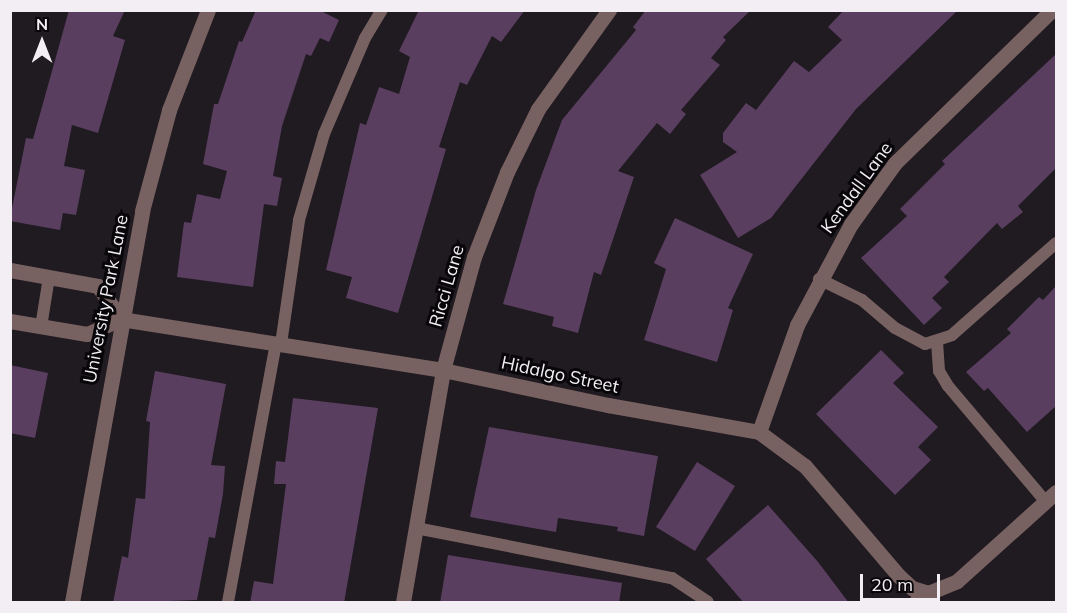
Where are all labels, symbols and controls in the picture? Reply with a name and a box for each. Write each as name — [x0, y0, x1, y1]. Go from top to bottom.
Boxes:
north arrow — [12, 12, 72, 72]
text: N — [36, 14, 48, 34]
street label: Kendall Lane — [817, 138, 897, 238]
street label: University Park Lane — [79, 213, 133, 385]
street label: Ricci Lane — [425, 243, 469, 329]
street label: Hidalgo Street — [499, 352, 621, 398]
scale bar — [863, 562, 942, 600]
text: 20 m — [871, 573, 913, 596]

